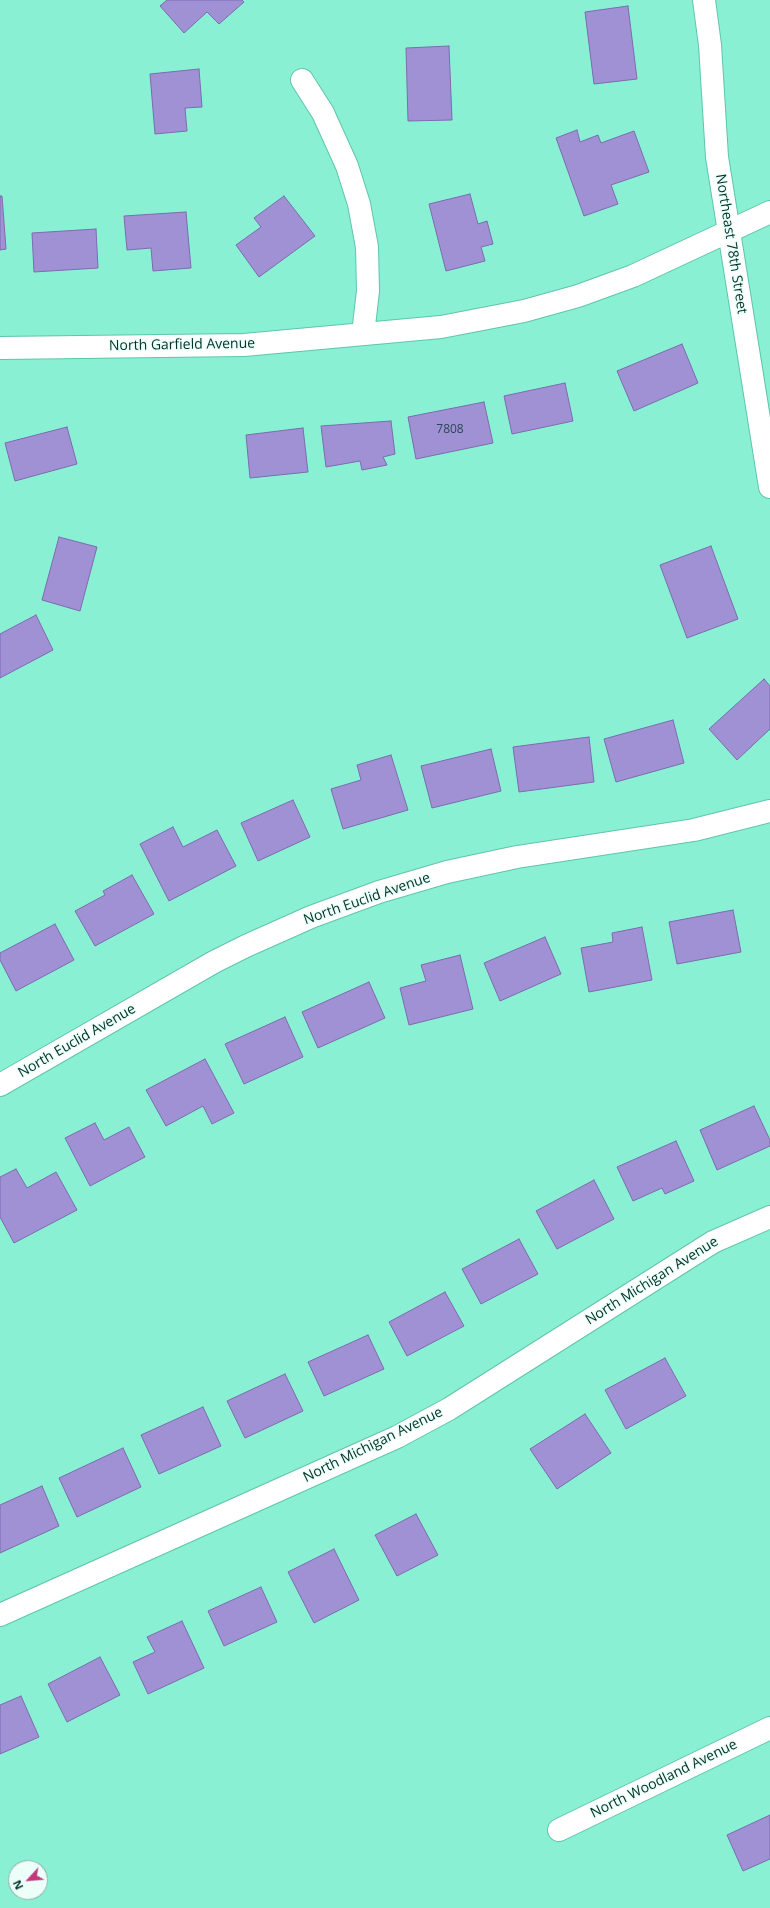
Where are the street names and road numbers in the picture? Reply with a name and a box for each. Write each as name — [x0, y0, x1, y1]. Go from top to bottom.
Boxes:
street label: Northeast 78th Street — [712, 173, 750, 315]
street label: North Garfield Avenue — [109, 335, 255, 355]
street label: North Euclid Avenue — [301, 869, 433, 929]
street label: North Euclid Avenue — [15, 1000, 139, 1082]
street label: North Michigan Avenue — [583, 1233, 721, 1329]
street label: North Michigan Avenue — [300, 1404, 446, 1486]
street label: North Woodland Avenue — [588, 1736, 740, 1822]

